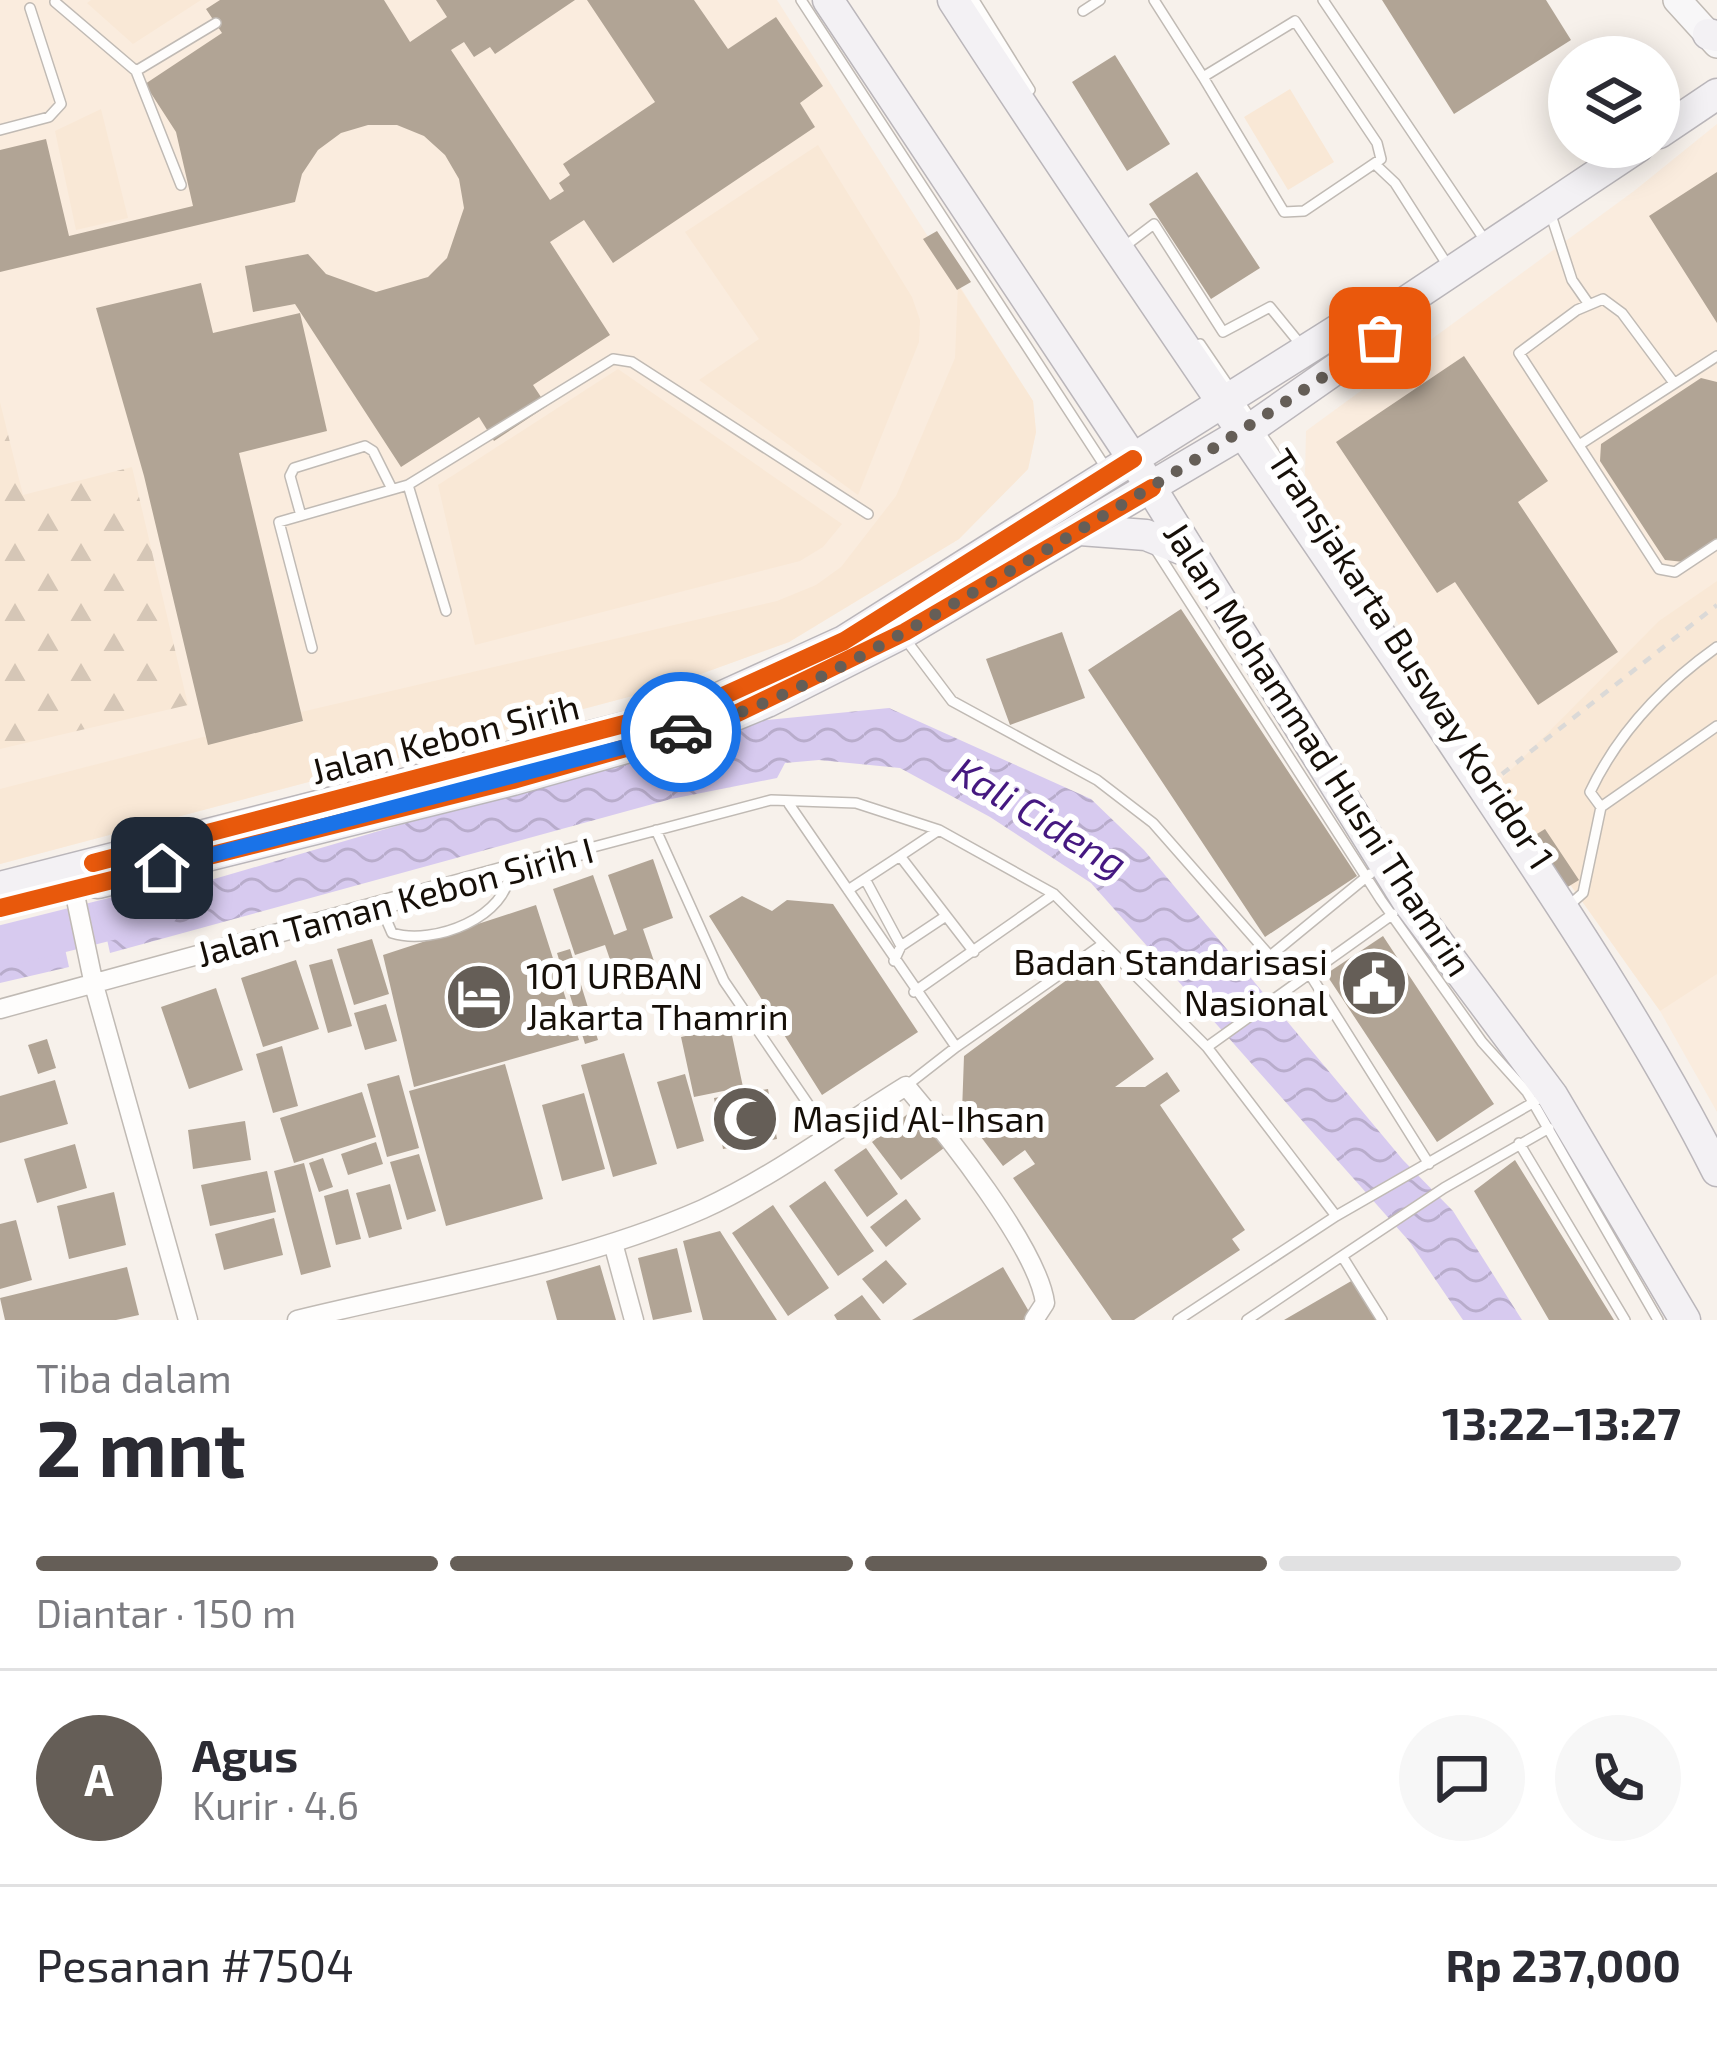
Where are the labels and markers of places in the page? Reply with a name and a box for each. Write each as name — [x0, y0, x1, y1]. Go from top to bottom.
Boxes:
pin — [1329, 287, 1431, 389]
pin — [111, 817, 213, 919]
place label: Badan Standarisasi Nasional — [1013, 939, 1328, 1023]
public building icon: Badan Standarisasi Nasional — [1339, 948, 1409, 1018]
place label: 1O1 URBAN Jakarta Thamrin — [526, 953, 789, 1037]
hotel icon: 1O1 URBAN Jakarta Thamrin — [444, 962, 514, 1032]
mosque icon: Masjid Al-Ihsan — [710, 1084, 780, 1154]
place label: Masjid Al-Ihsan — [792, 1096, 1045, 1139]

